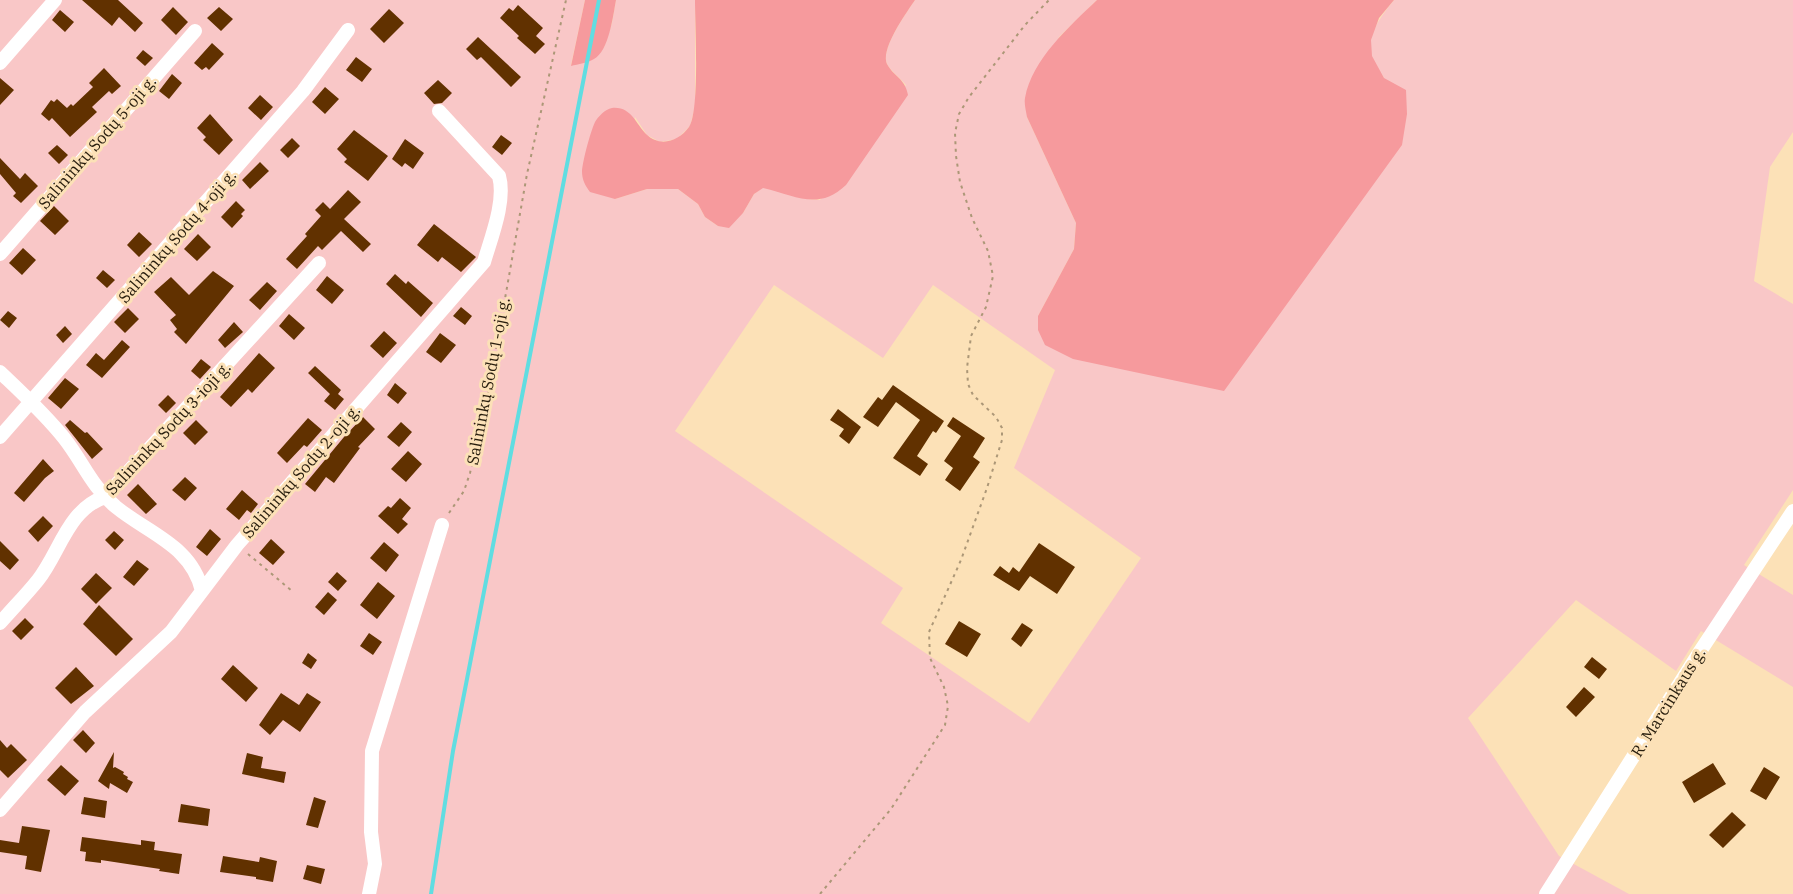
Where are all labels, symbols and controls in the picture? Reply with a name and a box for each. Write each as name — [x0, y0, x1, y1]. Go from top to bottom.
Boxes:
street label: Salininkų Sodų 5-oji g. — [34, 71, 160, 213]
street label: Salininkų Sodų 4-oji g. — [114, 165, 240, 307]
street label: Salininkų Sodų 1-oji g. — [462, 296, 514, 466]
street label: Salininkų Sodų 3-ioji g. — [101, 357, 235, 499]
street label: Salininkų Sodų 2-oji g. — [238, 400, 364, 542]
street label: R. Marcinkaus g. — [1626, 644, 1710, 760]

